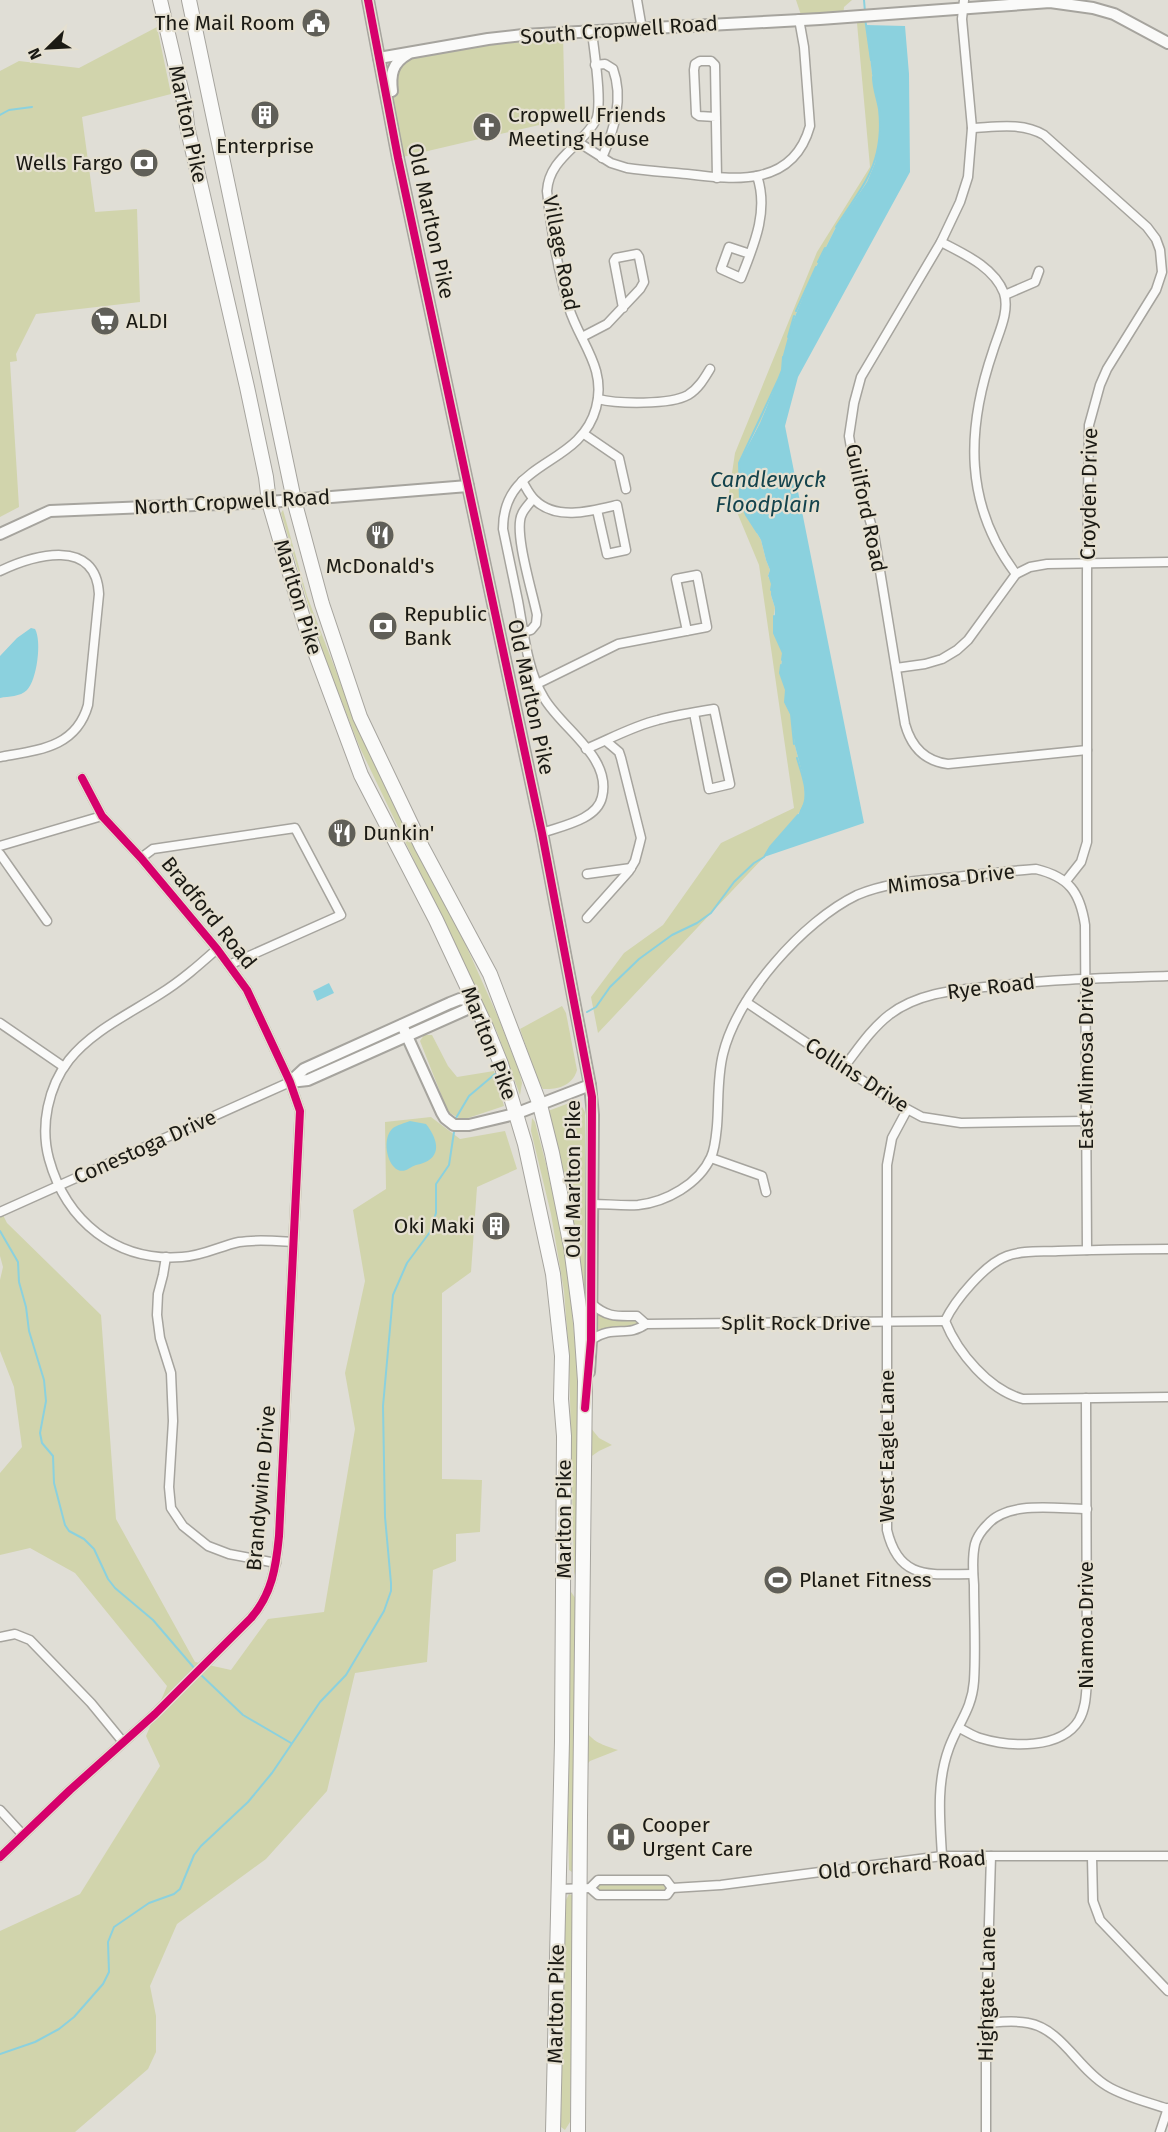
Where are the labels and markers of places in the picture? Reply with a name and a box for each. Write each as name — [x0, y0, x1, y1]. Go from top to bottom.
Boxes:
public building icon: The Mail Room — [300, 7, 332, 39]
place label: The Mail Room — [155, 10, 295, 36]
building icon: Enterprise — [249, 99, 281, 131]
place label: Cropwell Friends Meeting House — [508, 102, 666, 152]
church icon: Cropwell Friends Meeting House — [471, 111, 503, 143]
place label: Enterprise — [216, 133, 314, 159]
bank icon: Wells Fargo — [128, 147, 160, 179]
place label: Wells Fargo — [16, 150, 123, 176]
supermarket icon: ALDI — [89, 305, 121, 337]
place label: ALDI — [126, 308, 168, 334]
restaurant icon: McDonald's — [364, 519, 396, 551]
place label: McDonald's — [326, 553, 434, 579]
place label: Republic Bank — [404, 601, 487, 651]
bank icon: Republic Bank — [367, 610, 399, 642]
restaurant icon: Dunkin' — [326, 817, 358, 849]
place label: Dunkin' — [363, 820, 434, 846]
building icon: Oki Maki — [480, 1210, 512, 1242]
place label: Oki Maki — [394, 1213, 475, 1239]
sports icon: Planet Fitness — [762, 1564, 794, 1596]
place label: Planet Fitness — [799, 1567, 932, 1593]
place label: Cooper Urgent Care — [642, 1812, 753, 1862]
hospital icon: Cooper Urgent Care — [605, 1821, 637, 1853]

